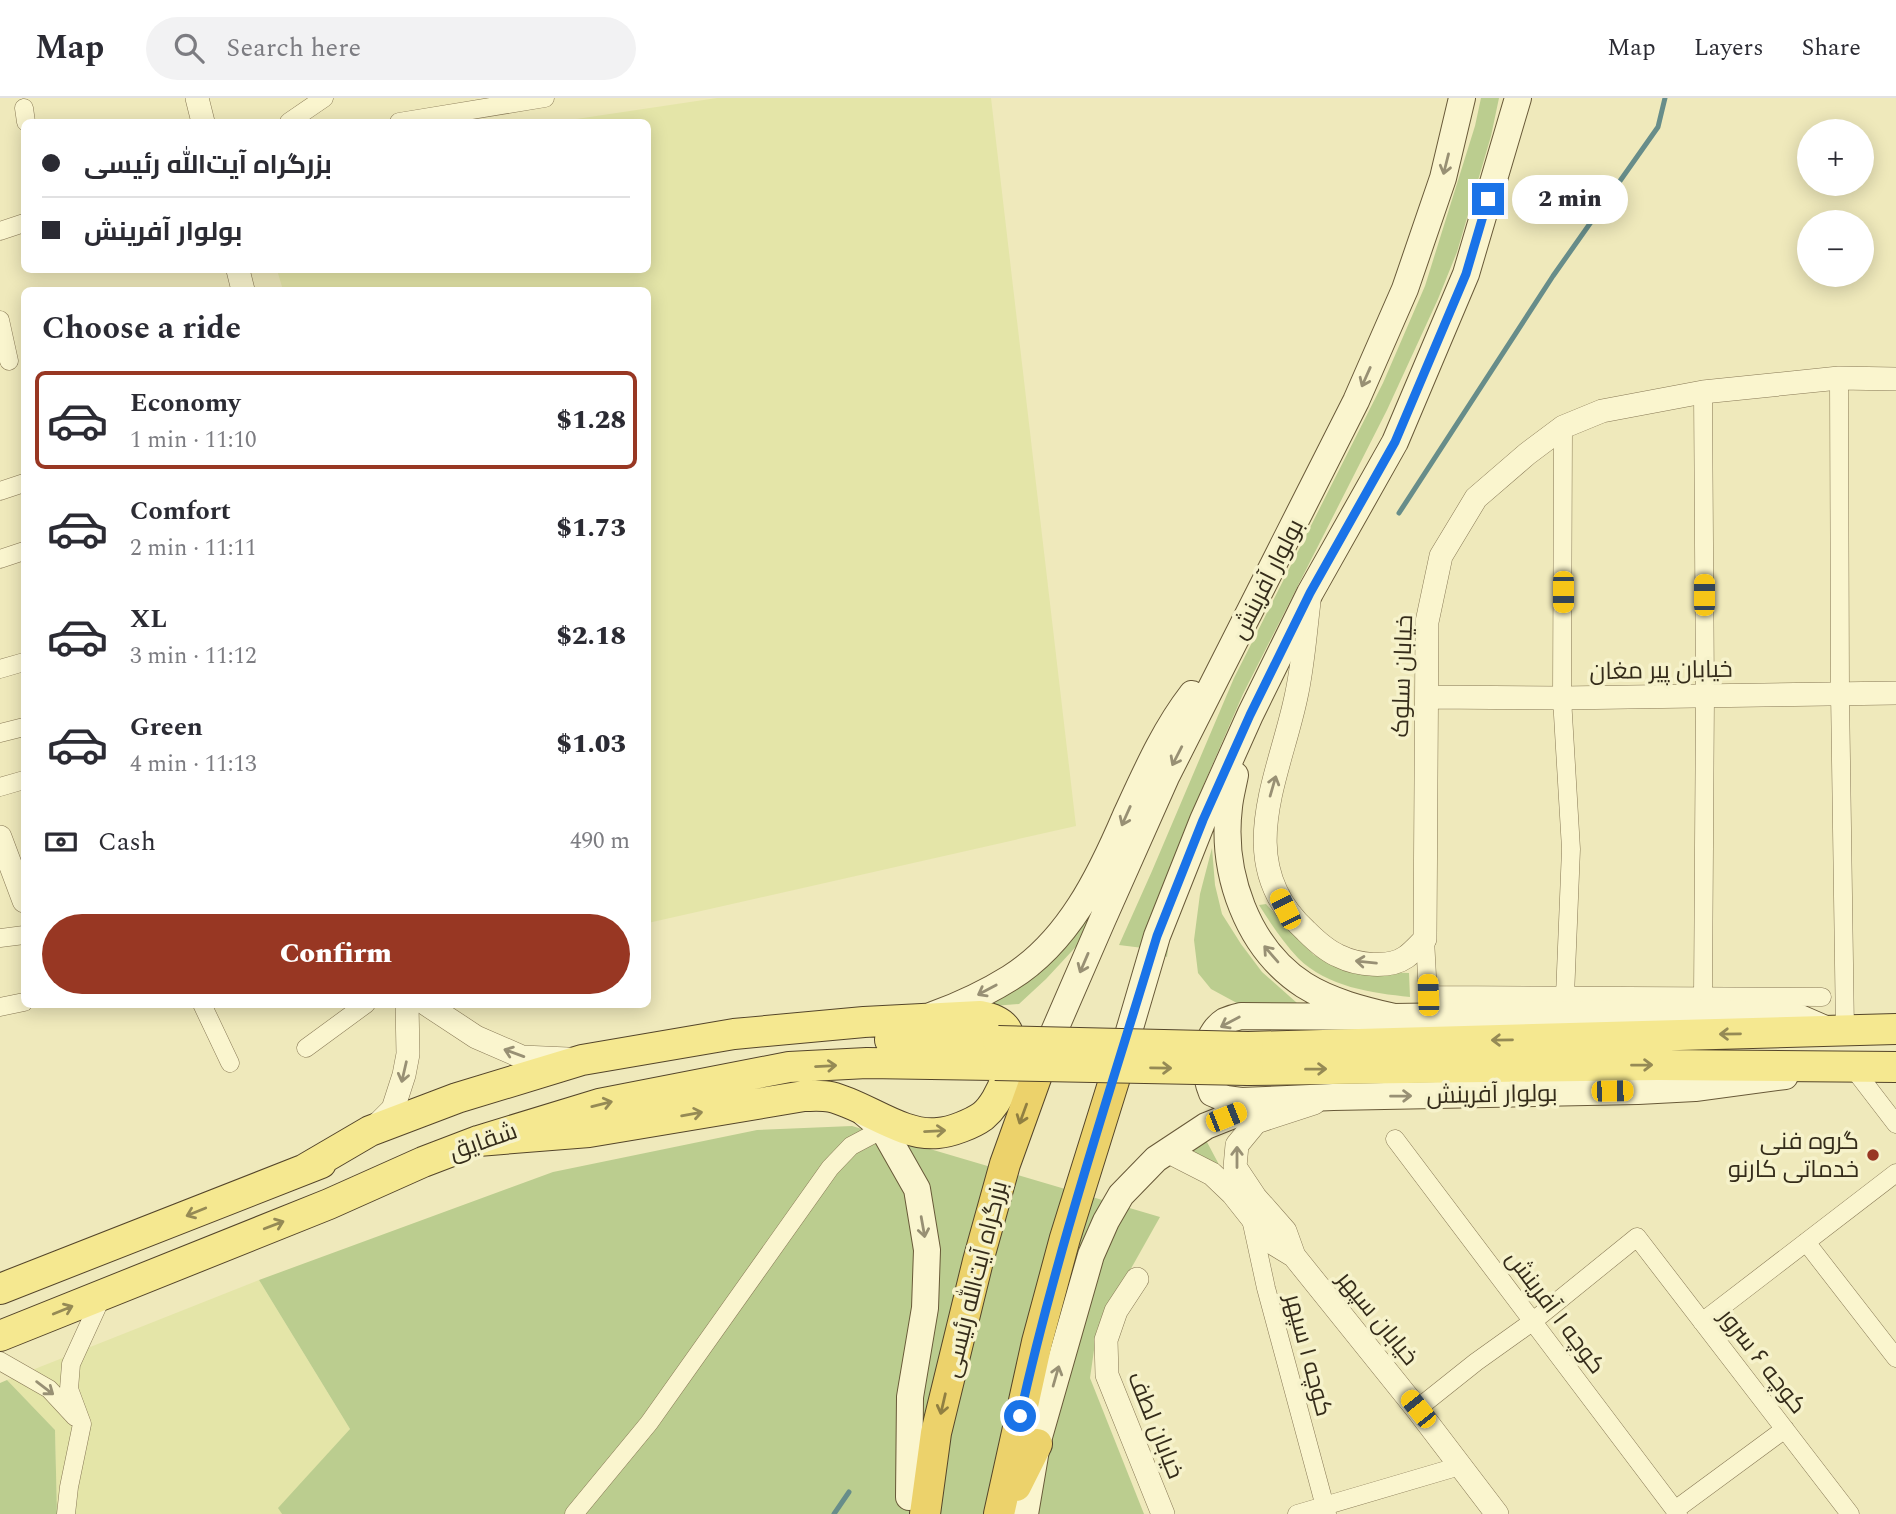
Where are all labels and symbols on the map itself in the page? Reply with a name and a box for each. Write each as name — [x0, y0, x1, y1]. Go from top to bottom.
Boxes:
one-way arrow — [1439, 152, 1452, 175]
callout: 2 min — [1512, 174, 1628, 224]
route end — [1472, 183, 1504, 215]
one-way arrow — [1359, 366, 1372, 387]
street label: بولوار آفرینش — [1222, 513, 1314, 646]
car — [1553, 571, 1574, 613]
car — [1694, 574, 1715, 616]
street label: خیابان سلوک — [1383, 614, 1423, 738]
street label: خیابان پیر مغان — [1589, 652, 1733, 690]
one-way arrow — [1170, 745, 1184, 766]
one-way arrow — [1267, 775, 1280, 798]
one-way arrow — [1119, 805, 1132, 827]
car — [1267, 886, 1304, 932]
one-way arrow — [1263, 945, 1279, 963]
one-way arrow — [1076, 952, 1089, 973]
one-way arrow — [1355, 956, 1378, 969]
car — [1417, 974, 1440, 1016]
one-way arrow — [978, 983, 998, 997]
one-way arrow — [1220, 1015, 1240, 1029]
one-way arrow — [1719, 1028, 1742, 1041]
one-way arrow — [1491, 1033, 1514, 1047]
one-way arrow — [504, 1045, 526, 1058]
one-way arrow — [1630, 1058, 1653, 1072]
one-way arrow — [814, 1059, 837, 1072]
one-way arrow — [396, 1060, 410, 1083]
one-way arrow — [1149, 1062, 1172, 1075]
one-way arrow — [1305, 1062, 1328, 1076]
street label: بولوار آفرینش — [1426, 1076, 1558, 1114]
car — [1591, 1080, 1634, 1102]
one-way arrow — [1390, 1089, 1413, 1102]
one-way arrow — [590, 1097, 613, 1110]
car — [1203, 1099, 1250, 1135]
one-way arrow — [1016, 1103, 1028, 1125]
one-way arrow — [680, 1107, 703, 1120]
street label: شقایق — [444, 1114, 522, 1170]
place label: گروه فنی خدماتی کارنو — [1728, 1124, 1859, 1188]
one-way arrow — [923, 1125, 946, 1138]
one-way arrow — [1230, 1146, 1244, 1169]
marker: گروه فنی خدماتی کارنو — [1865, 1147, 1881, 1163]
street label: بزرگراه آیت‌الله رئیسی — [934, 1177, 1018, 1381]
one-way arrow — [186, 1206, 208, 1219]
one-way arrow — [917, 1216, 930, 1238]
one-way arrow — [263, 1218, 285, 1231]
street label: کوچه ۱ آفرینش — [1497, 1243, 1614, 1382]
street label: خیابان سپهر — [1326, 1262, 1427, 1374]
street label: کوچه ۱ سپهر — [1274, 1288, 1342, 1421]
street label: کوچه ۶ سرور — [1708, 1299, 1815, 1422]
one-way arrow — [52, 1303, 74, 1316]
one-way arrow — [1051, 1365, 1064, 1387]
street label: خیابان لطف — [1117, 1366, 1193, 1484]
one-way arrow — [35, 1380, 54, 1395]
car — [1397, 1386, 1440, 1432]
one-way arrow — [936, 1392, 949, 1415]
route start — [1004, 1400, 1036, 1432]

